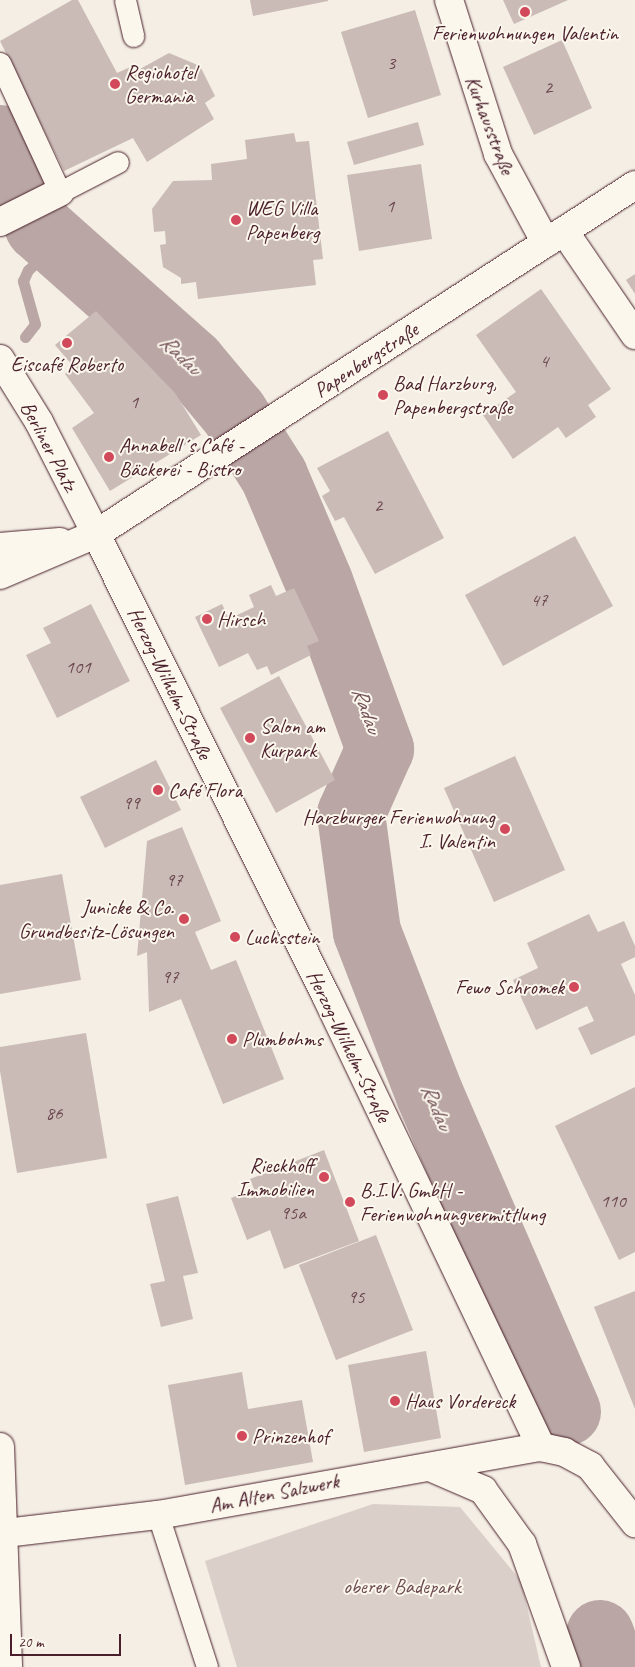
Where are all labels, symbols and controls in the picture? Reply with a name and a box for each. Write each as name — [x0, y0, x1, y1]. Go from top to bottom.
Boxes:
marker: Ferienwohnungen Valentin — [519, 6, 531, 18]
place label: Ferienwohnungen Valentin — [432, 20, 618, 46]
house number: 3 — [387, 53, 395, 75]
place label: Regiohotel Germania — [125, 59, 196, 109]
street label: Kurhausstraße — [460, 72, 520, 178]
house number: 2 — [544, 77, 552, 99]
marker: Regiohotel Germania — [109, 78, 121, 90]
place label: WEG Villa Papenberg — [246, 195, 319, 245]
house number: 1 — [386, 196, 394, 218]
marker: WEG Villa Papenberg — [230, 214, 242, 226]
street label: Papenbergstraße — [309, 317, 423, 403]
water label: Radau — [154, 329, 206, 381]
marker: Eiscafé Roberto — [61, 337, 73, 349]
place label: Eiscafé Roberto — [11, 351, 123, 377]
house number: 4 — [540, 351, 548, 373]
place label: Bad Harzburg, Papenbergstraße — [393, 370, 512, 420]
marker: Bad Harzburg, Papenbergstraße — [377, 389, 389, 401]
house number: 1 — [130, 392, 138, 414]
street label: Berliner Platz — [15, 397, 83, 495]
place label: Annabell´s Café - Bäckerei - Bistro — [119, 432, 244, 482]
marker: Annabell´s Café - Bäckerei - Bistro — [103, 451, 115, 463]
house number: 2 — [374, 495, 382, 517]
house number: 47 — [530, 590, 548, 612]
street label: Herzog-Wilhelm-Straße — [122, 603, 218, 763]
place label: Hirsch — [217, 606, 265, 632]
marker: Hirsch — [201, 613, 213, 625]
house number: 101 — [65, 657, 91, 679]
water label: Radau — [346, 683, 386, 737]
place label: Salon am Kurpark — [260, 713, 326, 763]
marker: Salon am Kurpark — [244, 732, 256, 744]
place label: Café Flora — [168, 777, 242, 803]
marker: Café Flora — [152, 784, 164, 796]
house number: 99 — [122, 793, 140, 815]
place label: Harzburger Ferienwohnung I. Valentin — [302, 804, 495, 854]
marker: Harzburger Ferienwohnung I. Valentin — [499, 823, 511, 835]
house number: 97 — [165, 870, 183, 892]
place label: Junicke & Co. Grundbesitz-Lösungen — [19, 894, 174, 944]
marker: Junicke & Co. Grundbesitz-Lösungen — [178, 913, 190, 925]
place label: Luchsstein — [245, 924, 319, 950]
marker: Luchsstein — [229, 931, 241, 943]
street label: Herzog-Wilhelm-Straße — [301, 966, 397, 1126]
house number: 97 — [161, 967, 179, 989]
place label: Fewo Schromek — [457, 974, 564, 1000]
marker: Fewo Schromek — [568, 981, 580, 993]
place label: Plumbohms — [242, 1026, 322, 1052]
marker: Plumbohms — [226, 1033, 238, 1045]
water label: Radau — [415, 1080, 457, 1134]
house number: 86 — [45, 1103, 63, 1125]
place label: Rieckhoff Immobilien — [237, 1152, 314, 1202]
marker: Rieckhoff Immobilien — [318, 1171, 330, 1183]
place label: B.I.V. GmbH - Ferienwohnungvermittlung — [360, 1177, 545, 1227]
house number: 110 — [600, 1191, 626, 1213]
marker: B.I.V. GmbH - Ferienwohnungvermittlung — [344, 1196, 356, 1208]
house number: 95a — [280, 1203, 306, 1225]
house number: 95 — [347, 1287, 365, 1309]
place label: Haus Vordereck — [405, 1388, 515, 1414]
marker: Haus Vordereck — [389, 1395, 401, 1407]
place label: Prinzenhof — [252, 1423, 329, 1449]
marker: Prinzenhof — [236, 1430, 248, 1442]
street label: Am Alten Salzwerk — [207, 1468, 341, 1518]
park label: oberer Badepark — [343, 1573, 461, 1599]
scale bar — [12, 1624, 124, 1656]
text: 20 m — [18, 1633, 44, 1652]

